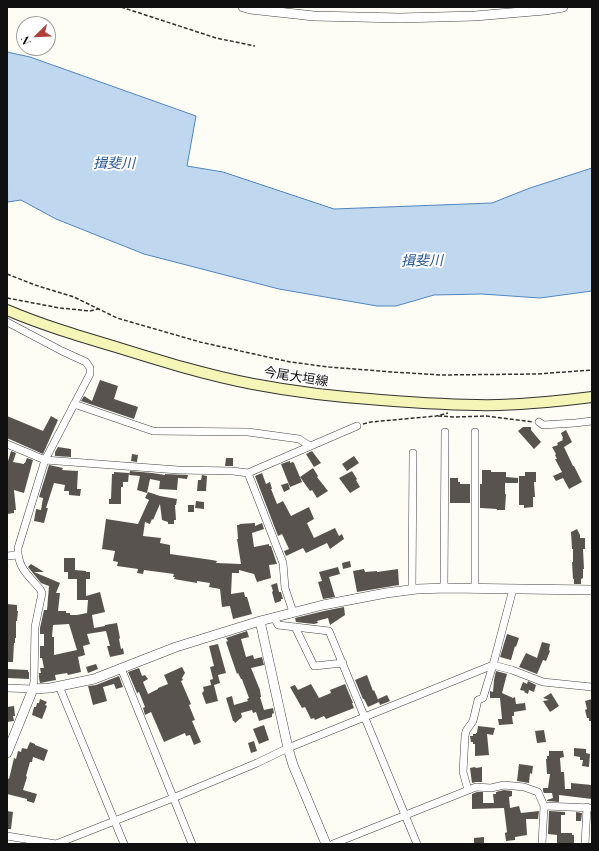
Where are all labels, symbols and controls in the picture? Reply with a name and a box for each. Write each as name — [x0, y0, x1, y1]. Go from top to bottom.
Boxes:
north arrow — [16, 16, 56, 56]
text: N — [17, 34, 34, 47]
water label: 揖斐川 — [93, 156, 135, 172]
water label: 揖斐川 — [401, 252, 443, 270]
street label: 今尾大垣線 — [263, 364, 329, 390]

